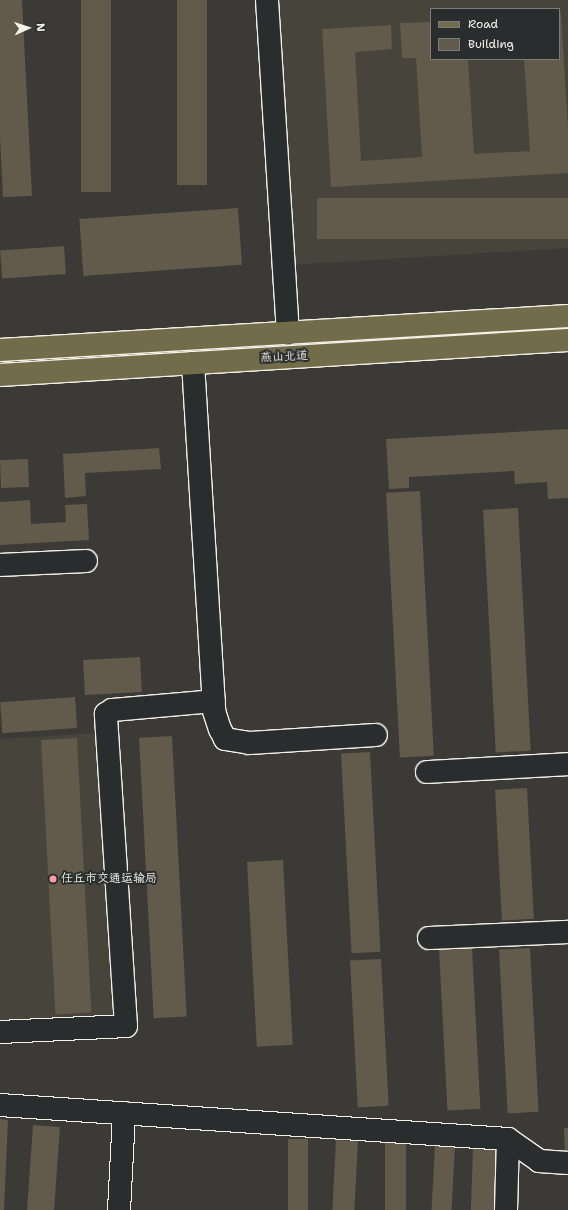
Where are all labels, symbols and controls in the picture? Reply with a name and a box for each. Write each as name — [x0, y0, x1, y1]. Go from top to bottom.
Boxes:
north arrow — [8, 8, 48, 48]
legend — [430, 8, 560, 60]
text: Road — [468, 16, 498, 32]
text: N — [33, 23, 48, 32]
text: Building — [468, 36, 514, 52]
street label: 燕山北道 — [260, 349, 308, 365]
place label: 任丘市交通运输局 — [61, 872, 157, 886]
marker: 任丘市交通运输局 — [48, 874, 58, 884]

